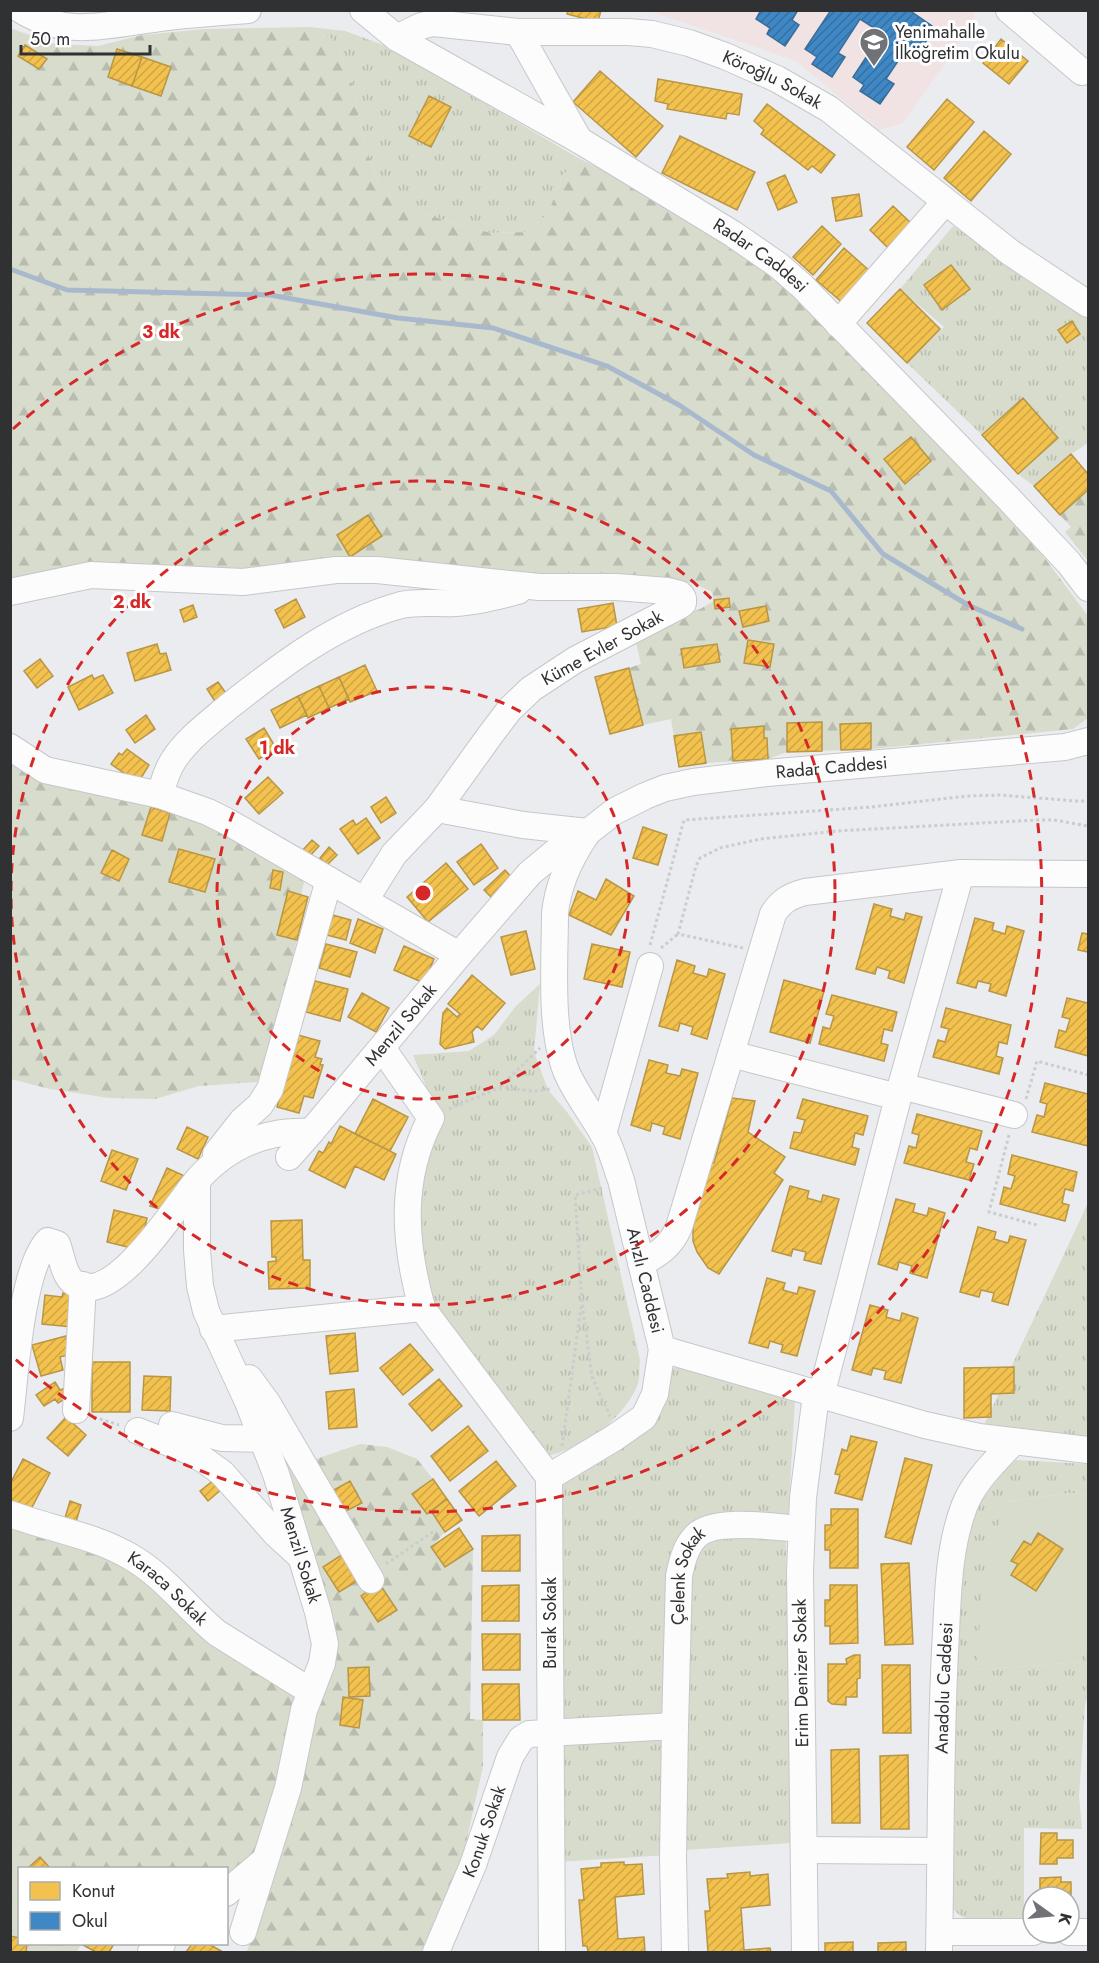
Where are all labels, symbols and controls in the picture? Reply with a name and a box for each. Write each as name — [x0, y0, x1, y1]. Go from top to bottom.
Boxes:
scale bar — [21, 18, 150, 56]
place label: Yenimahalle İlköğretim Okulu — [895, 19, 1020, 66]
text: 50 m — [30, 26, 70, 52]
school or university icon: Yenimahalle İlköğretim Okulu — [858, 26, 890, 68]
street label: Köroğlu Sokak — [718, 44, 827, 115]
street label: Radar Caddesi — [708, 212, 814, 298]
text: 3 dk — [142, 319, 181, 345]
text: 2 dk — [113, 589, 152, 615]
street label: Küme Evler Sokak — [537, 604, 668, 692]
text: 1 dk — [259, 735, 296, 761]
street label: Radar Caddesi — [775, 750, 889, 785]
centre of rings — [413, 883, 433, 903]
street label: Menzil Sokak — [359, 978, 443, 1071]
street label: Arızlı Caddesi — [620, 1225, 671, 1336]
street label: Menzil Sokak — [274, 1503, 328, 1607]
street label: Çelenk Sokak — [665, 1520, 710, 1625]
street label: Karaca Sokak — [123, 1545, 214, 1632]
street label: Burak Sokak — [537, 1577, 563, 1669]
street label: Erim Denizer Sokak — [787, 1598, 815, 1748]
street label: Anadolu Caddesi — [929, 1622, 959, 1754]
street label: Konuk Sokak — [456, 1782, 512, 1882]
legend — [18, 1867, 228, 1945]
text: Konut — [72, 1878, 115, 1904]
north arrow — [1021, 1885, 1081, 1945]
text: Okul — [72, 1908, 108, 1934]
text: K — [1052, 1910, 1078, 1928]

